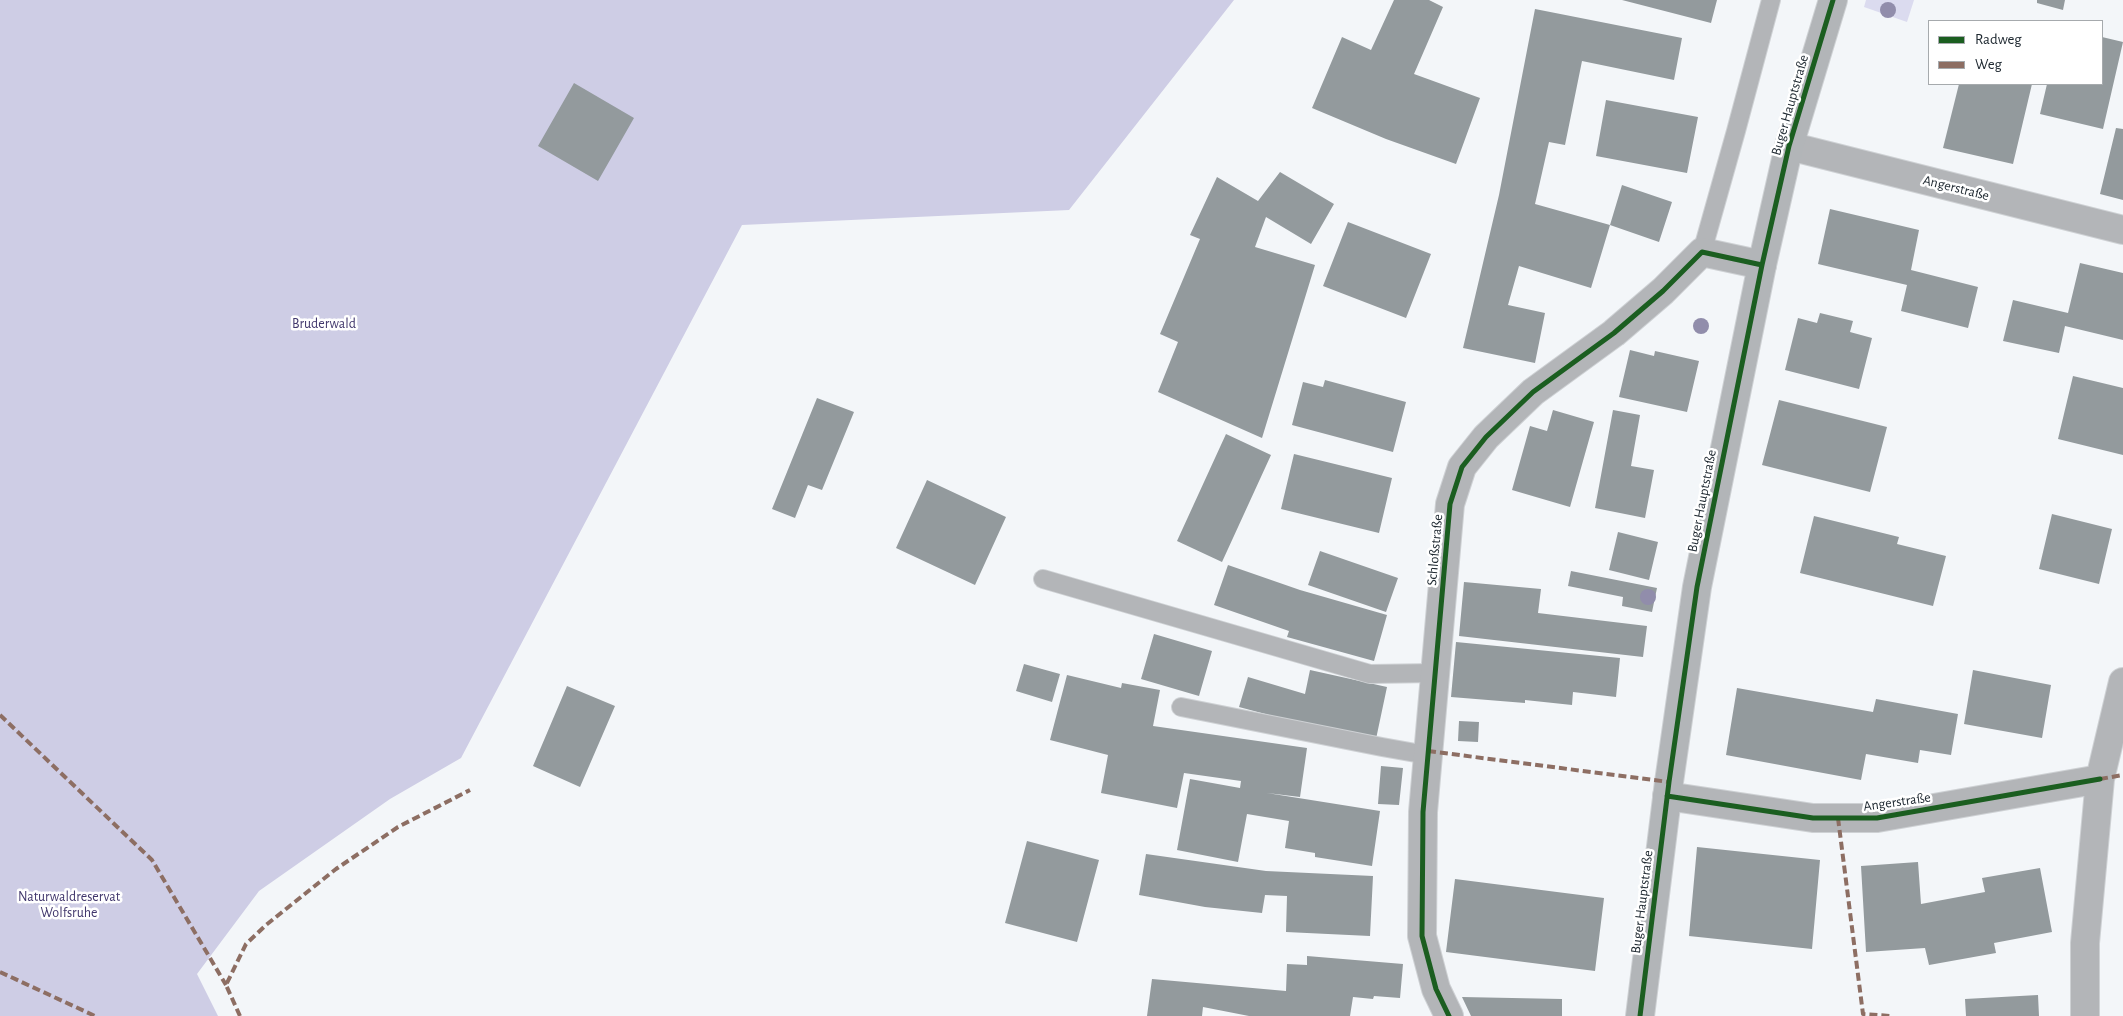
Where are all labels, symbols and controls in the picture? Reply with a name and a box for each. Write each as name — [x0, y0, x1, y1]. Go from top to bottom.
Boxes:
legend — [1928, 20, 2103, 85]
text: Radweg — [1975, 32, 2022, 47]
street label: Buger Hauptstraße — [1768, 53, 1812, 157]
text: Weg — [1975, 57, 2002, 72]
street label: Angerstraße — [1921, 172, 1991, 204]
park label: Bruderwald — [292, 316, 356, 332]
street label: Buger Hauptstraße — [1684, 448, 1720, 554]
street label: Schloßstraße — [1424, 514, 1446, 586]
street label: Angerstraße — [1862, 789, 1932, 815]
street label: Buger Hauptstraße — [1627, 849, 1657, 955]
park label: Naturwaldreservat Wolfsruhe — [18, 889, 120, 922]

